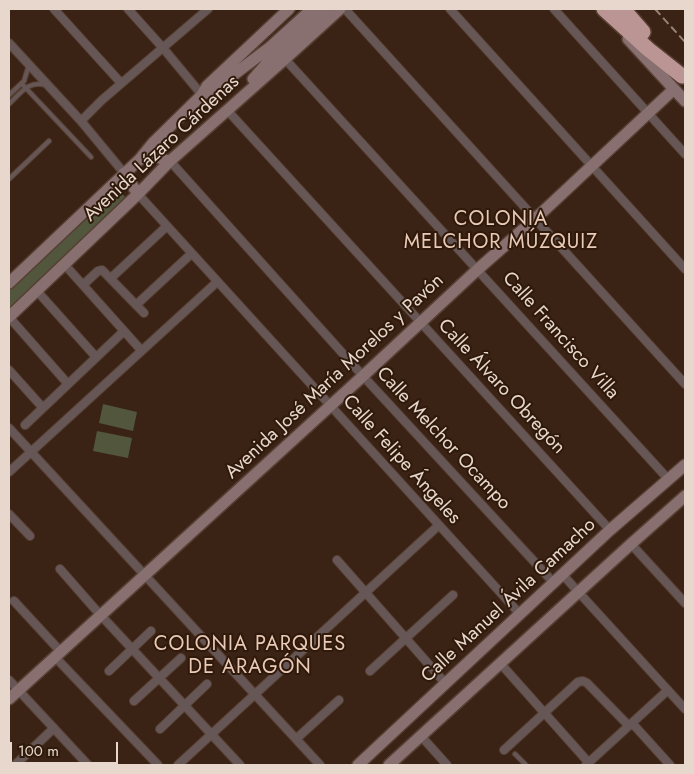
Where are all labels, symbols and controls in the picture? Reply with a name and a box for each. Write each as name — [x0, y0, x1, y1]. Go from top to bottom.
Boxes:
street label: Avenida Lázaro Cárdenas — [80, 71, 244, 227]
district label: COLONIA MELCHOR MÚZQUIZ — [402, 208, 600, 255]
street label: Calle Francisco Villa — [497, 268, 623, 404]
street label: Avenida José María Morelos y Pavón — [221, 270, 449, 484]
street label: Calle Álvaro Obregón — [433, 315, 569, 459]
street label: Calle Melchor Ocampo — [371, 363, 515, 515]
street label: Calle Felipe Ángeles — [337, 391, 465, 529]
street label: Calle Manuel Ávila Camacho — [417, 514, 601, 688]
district label: COLONIA PARQUES DE ARAGÓN — [152, 633, 348, 680]
scale bar — [12, 732, 120, 764]
text: 100 m — [18, 740, 59, 762]

